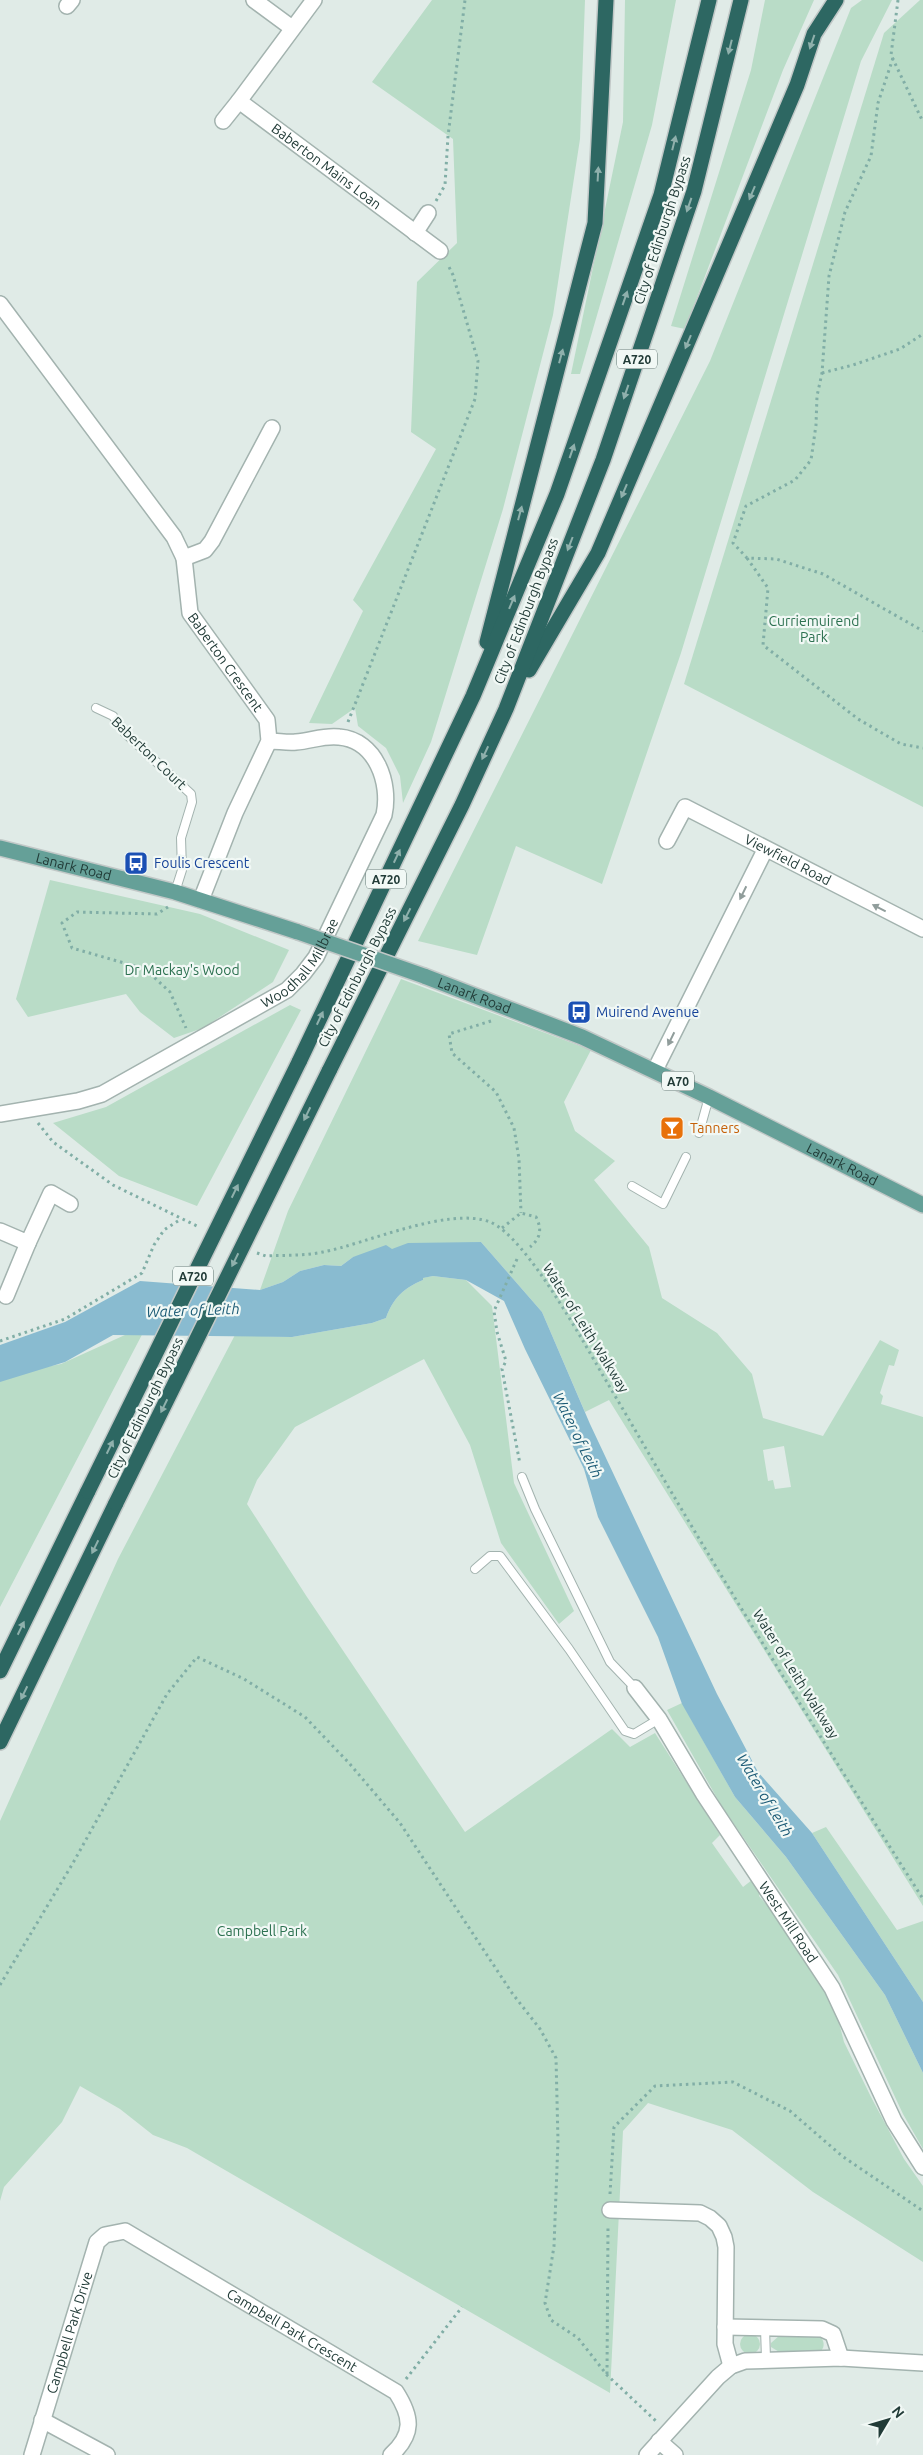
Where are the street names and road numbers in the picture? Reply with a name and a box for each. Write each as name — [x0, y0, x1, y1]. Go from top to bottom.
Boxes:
street label: Baberton Mains Loan — [268, 120, 385, 212]
street label: City of Edinburgh Bypass — [630, 154, 694, 306]
road number: A720 — [617, 349, 657, 368]
street label: City of Edinburgh Bypass — [491, 536, 561, 686]
street label: Baberton Crescent — [185, 610, 267, 715]
street label: Baberton Court — [108, 713, 190, 793]
street label: Viewfield Road — [742, 831, 834, 889]
street label: Lanark Road — [34, 849, 113, 884]
road number: A720 — [366, 870, 406, 889]
street label: City of Edinburgh Bypass — [315, 904, 399, 1050]
street label: Woodhall Millbrae — [258, 916, 341, 1011]
street label: Lanark Road — [435, 974, 513, 1017]
road number: A70 — [662, 1072, 694, 1090]
street label: Lanark Road — [804, 1140, 880, 1189]
street label: Water of Leith Walkway — [540, 1261, 632, 1395]
road number: A720 — [173, 1266, 213, 1285]
street label: City of Edinburgh Bypass — [104, 1335, 186, 1481]
street label: Water of Leith Walkway — [750, 1607, 842, 1741]
street label: West Mill Road — [756, 1879, 821, 1966]
street label: Campbell Park Drive — [43, 2270, 96, 2396]
street label: Campbell Park Crescent — [224, 2285, 361, 2375]

